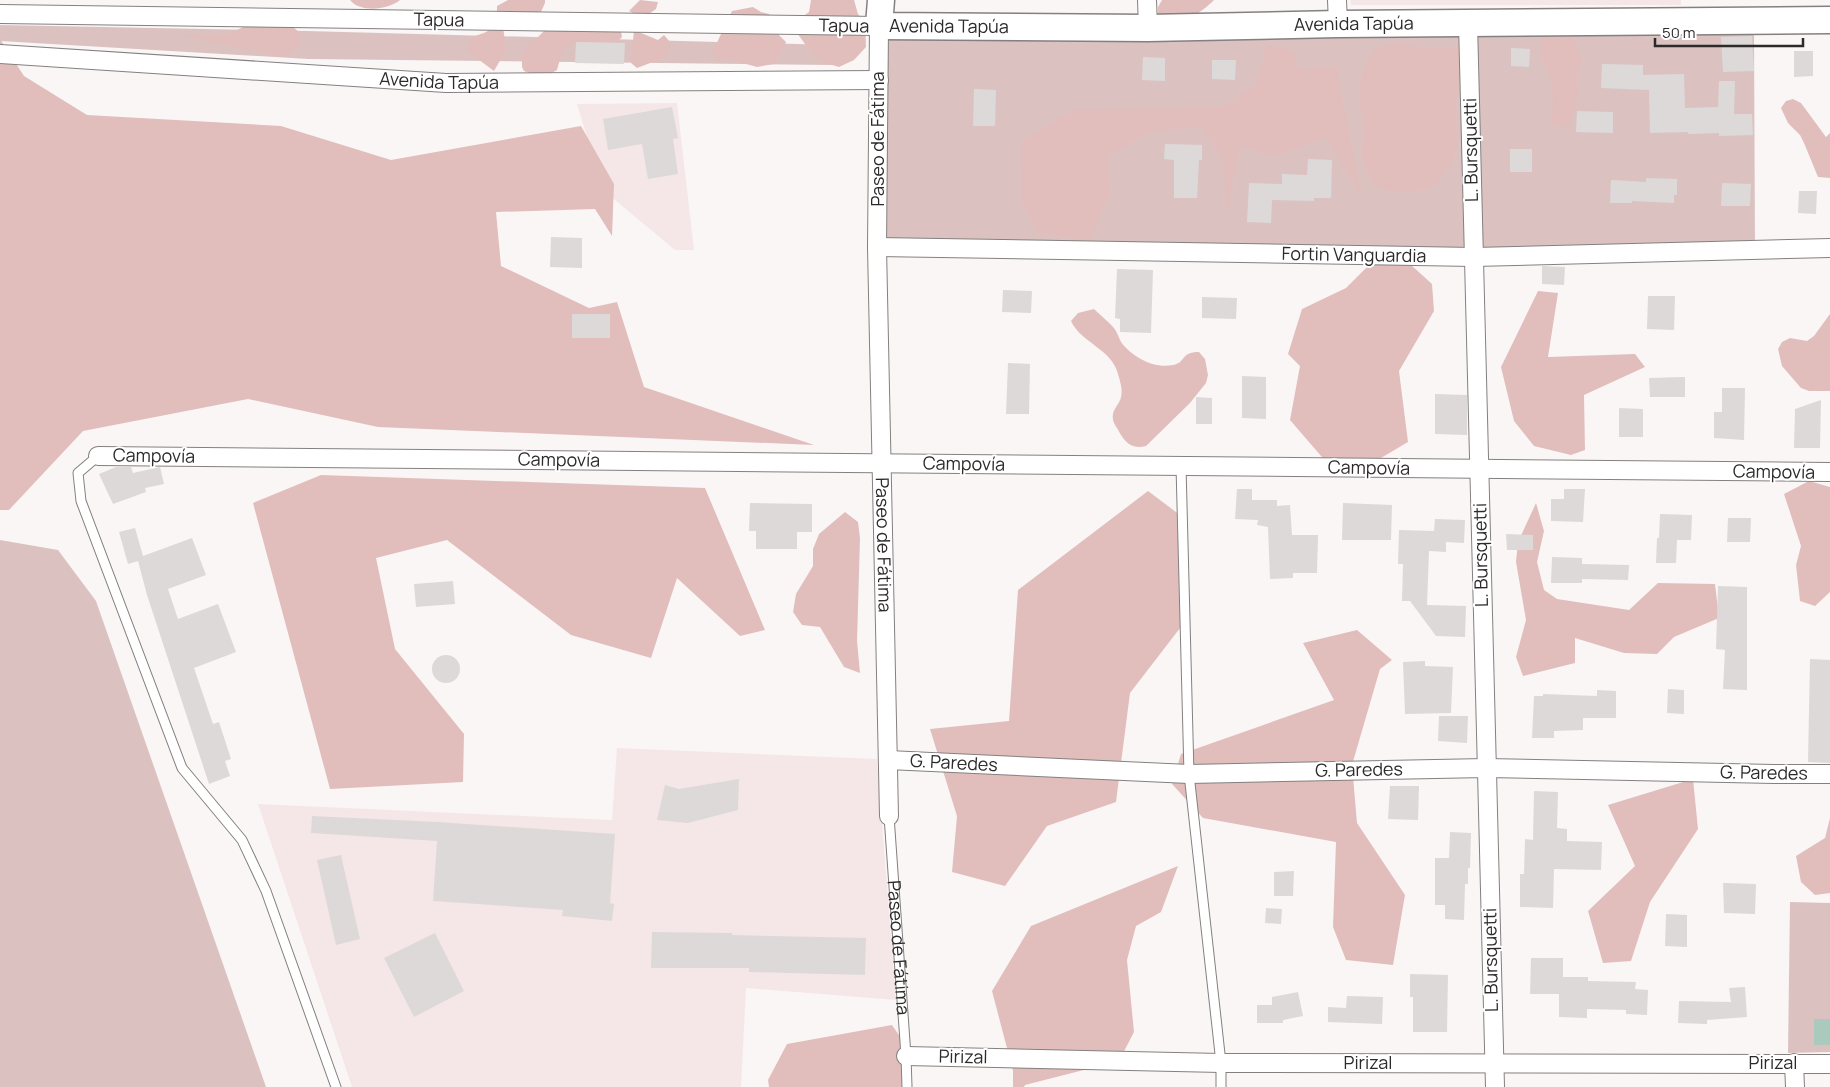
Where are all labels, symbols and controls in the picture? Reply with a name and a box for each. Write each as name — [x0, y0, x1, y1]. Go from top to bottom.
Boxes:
street label: Tapua — [413, 7, 465, 31]
street label: Avenida Tapúa — [1294, 10, 1414, 36]
street label: Tapua — [818, 13, 870, 37]
street label: Avenida Tapúa — [889, 13, 1009, 38]
scale bar — [1655, 15, 1802, 47]
text: 50 m — [1662, 22, 1696, 43]
street label: Avenida Tapúa — [379, 66, 499, 94]
street label: Paseo de Fátima — [865, 72, 889, 206]
street label: L. Bursquetti — [1457, 98, 1483, 202]
street label: Fortin Vanguardia — [1281, 241, 1427, 267]
street label: Campovía — [113, 442, 195, 468]
street label: Campovía — [518, 446, 600, 472]
street label: Campovía — [923, 450, 1005, 476]
street label: Campovía — [1328, 454, 1410, 480]
street label: Campovía — [1733, 458, 1815, 484]
street label: Paseo de Fátima — [871, 477, 898, 613]
street label: L. Bursquetti — [1467, 503, 1493, 607]
street label: G. Paredes — [910, 748, 999, 776]
street label: G. Paredes — [1315, 756, 1403, 782]
street label: G. Paredes — [1720, 759, 1808, 785]
street label: Paseo de Fátima — [883, 879, 916, 1016]
street label: L. Bursquetti — [1477, 908, 1503, 1012]
street label: Pirizal — [938, 1044, 988, 1068]
street label: Pirizal — [1344, 1050, 1392, 1074]
street label: Pirizal — [1749, 1050, 1797, 1074]

